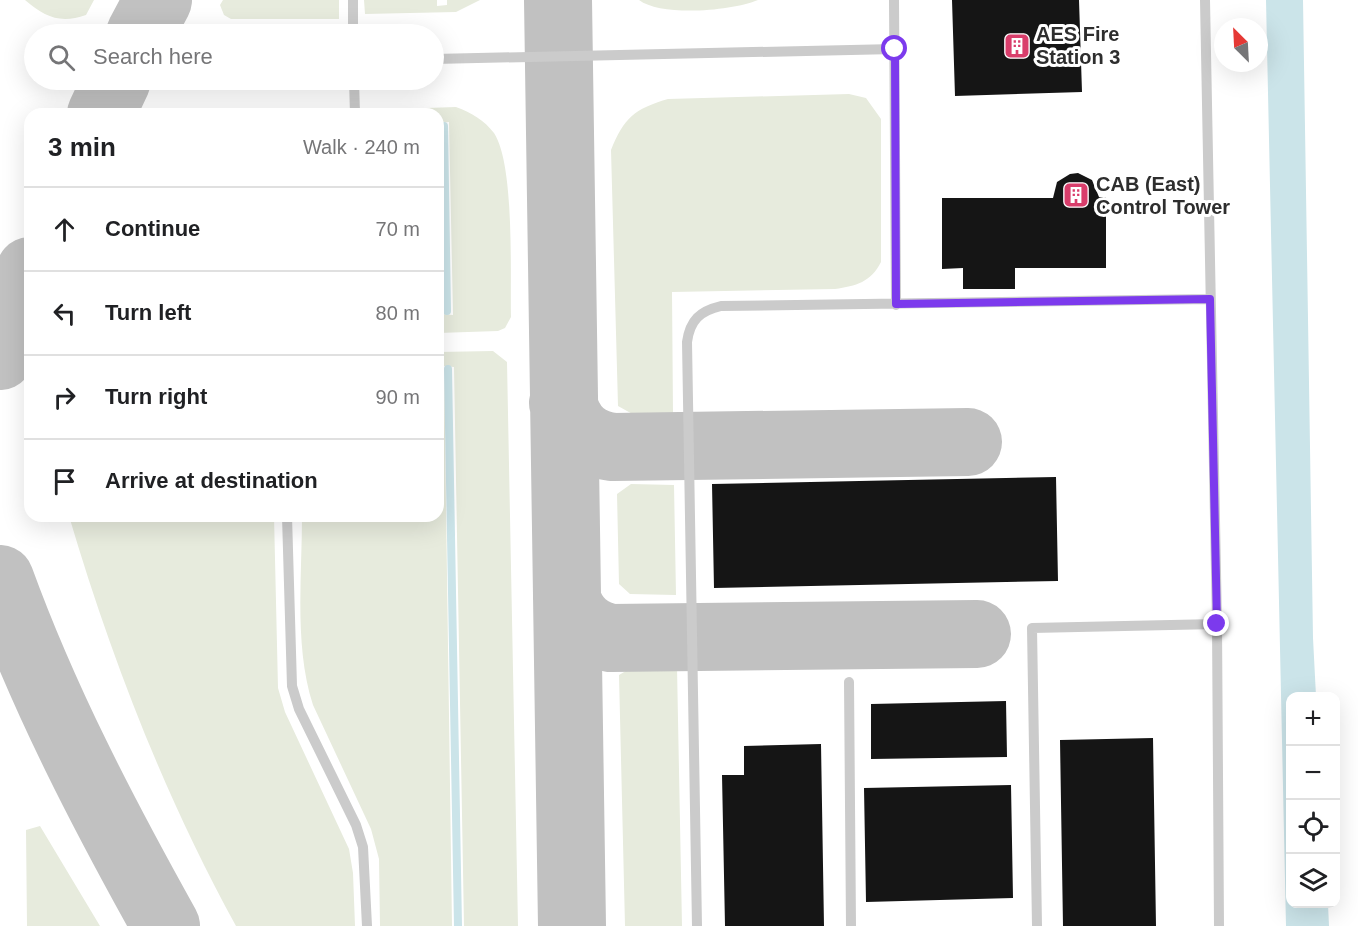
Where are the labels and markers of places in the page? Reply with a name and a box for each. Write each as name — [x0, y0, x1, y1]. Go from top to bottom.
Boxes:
place label: AES Fire Station 3 — [1036, 23, 1120, 68]
building icon: AES Fire Station 3 — [1002, 31, 1032, 61]
place label: CAB (East) Control Tower — [1096, 173, 1230, 218]
building icon: CAB (East) Control Tower — [1061, 180, 1091, 210]

